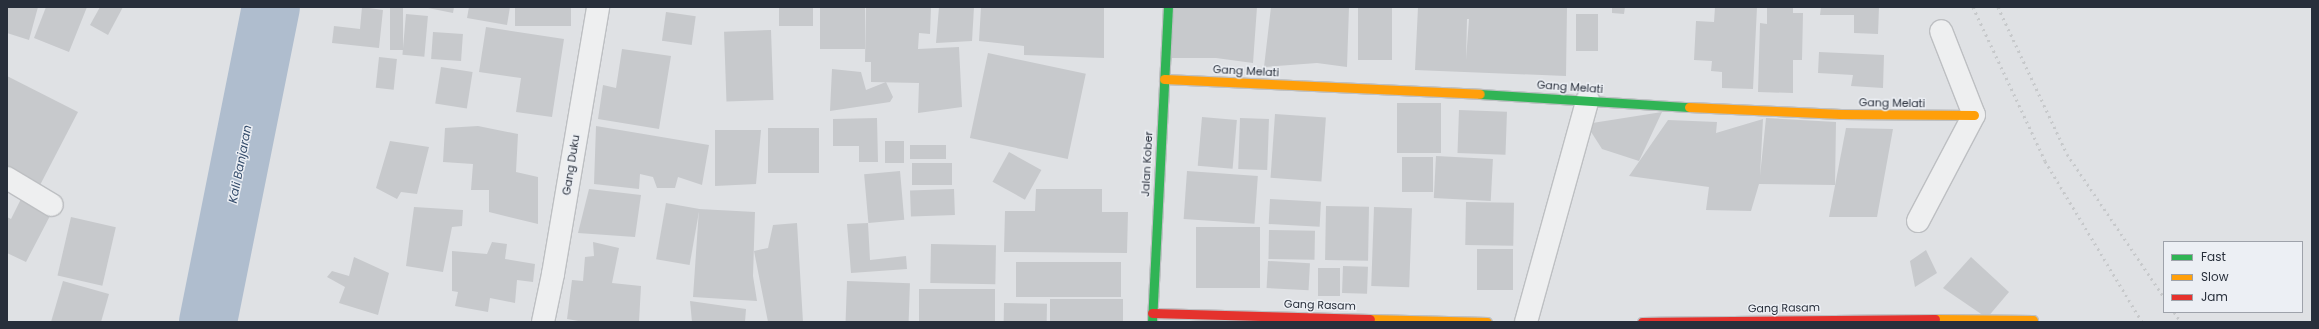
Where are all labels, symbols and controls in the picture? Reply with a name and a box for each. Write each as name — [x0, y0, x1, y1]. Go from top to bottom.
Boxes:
street label: Gang Melati — [1212, 63, 1280, 79]
street label: Gang Melati — [1536, 78, 1604, 96]
street label: Gang Melati — [1859, 96, 1925, 110]
water label: Kali Banjaran — [225, 124, 255, 204]
street label: Jalan Kober — [1139, 131, 1155, 197]
street label: Gang Duku — [560, 134, 582, 196]
legend — [2163, 241, 2303, 313]
text: Fast — [2201, 248, 2226, 265]
text: Slow — [2201, 268, 2229, 285]
text: Jam — [2201, 288, 2228, 305]
street label: Gang Rasam — [1284, 297, 1356, 313]
street label: Gang Rasam — [1748, 301, 1820, 315]

